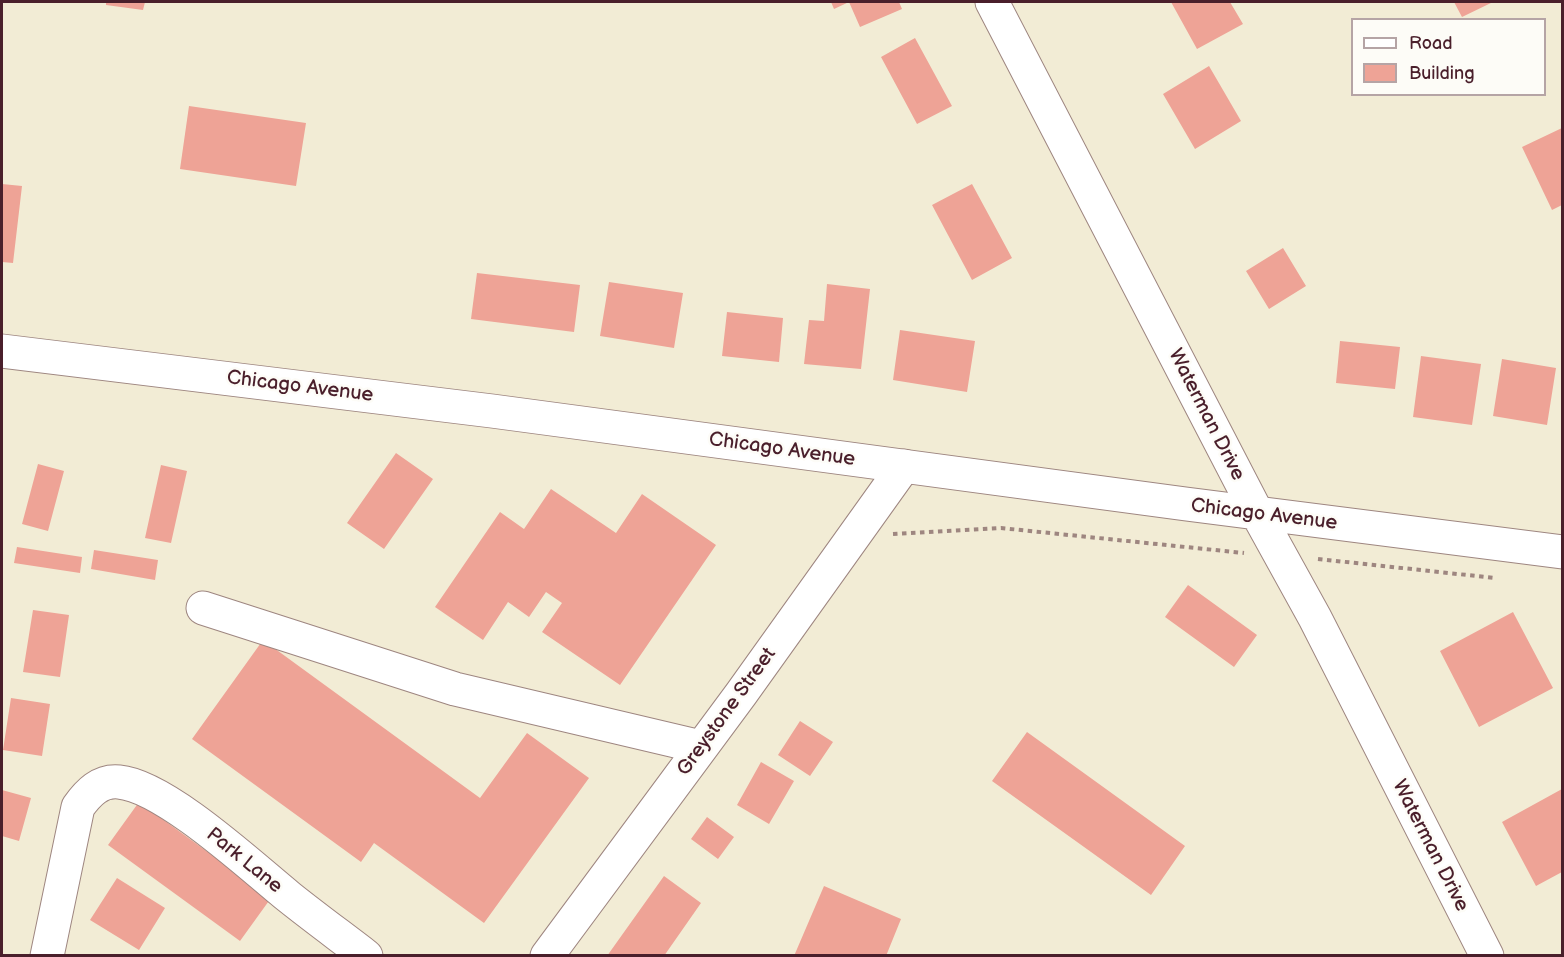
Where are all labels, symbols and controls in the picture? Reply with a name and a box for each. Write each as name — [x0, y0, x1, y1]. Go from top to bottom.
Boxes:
legend — [1351, 18, 1546, 96]
text: Road — [1409, 33, 1453, 54]
text: Building — [1409, 63, 1475, 84]
street label: Waterman Drive — [1162, 345, 1250, 485]
street label: Chicago Avenue — [225, 366, 375, 408]
street label: Chicago Avenue — [707, 428, 857, 472]
street label: Chicago Avenue — [1189, 494, 1339, 536]
street label: Greystone Street — [672, 643, 782, 781]
street label: Waterman Drive — [1386, 776, 1474, 916]
street label: Park Lane — [201, 823, 287, 899]

